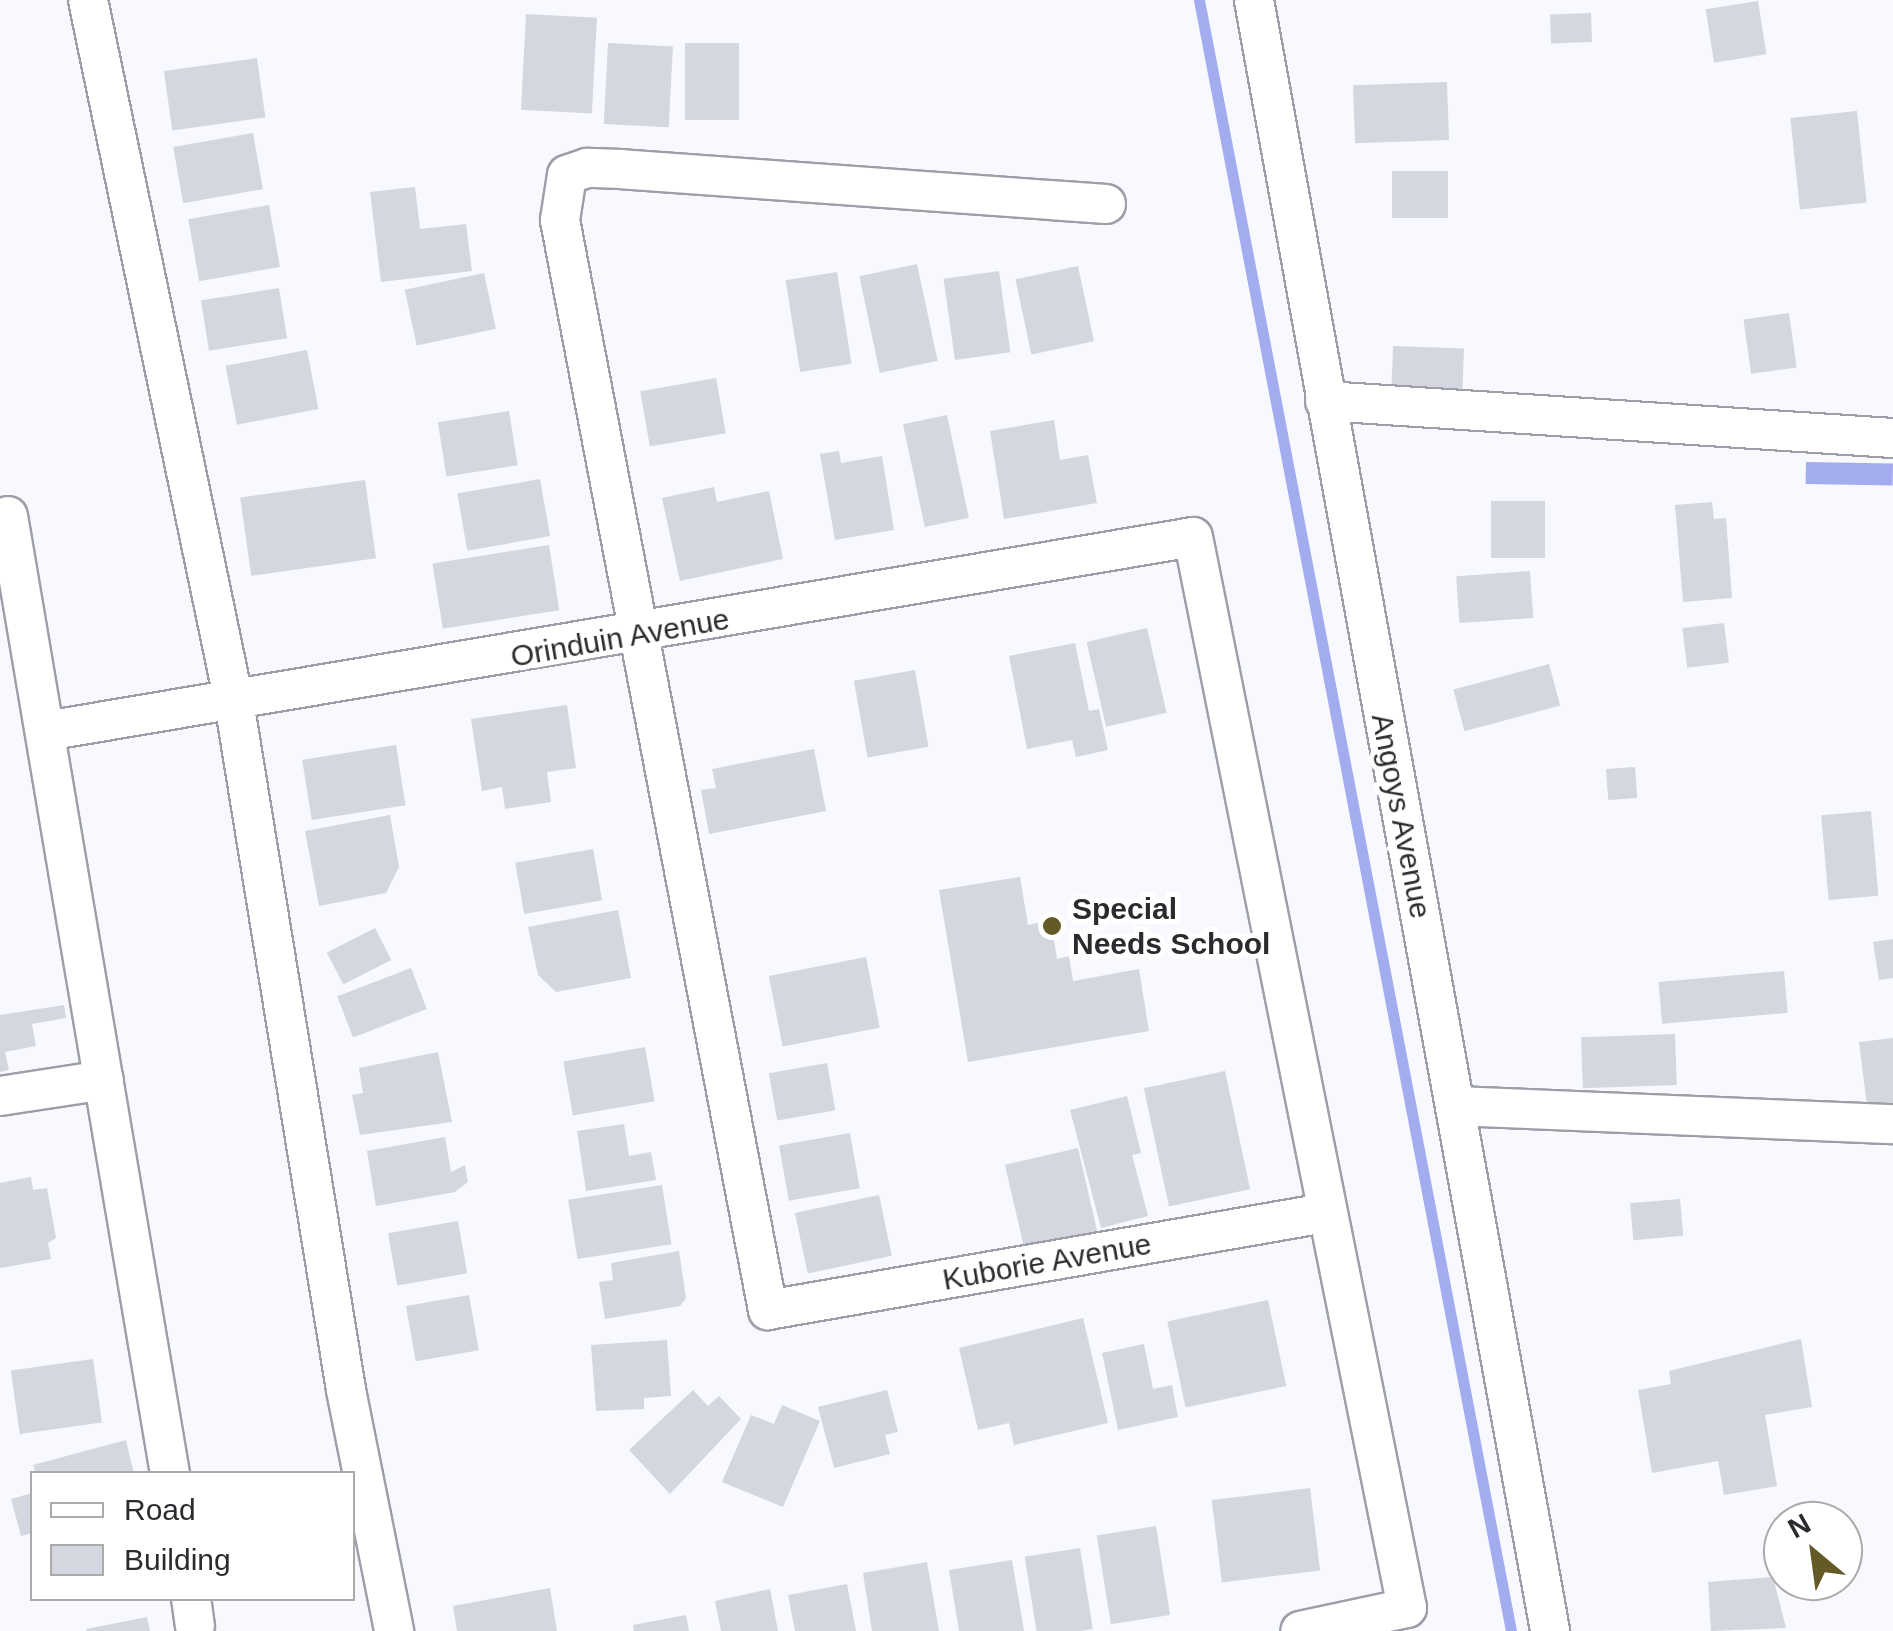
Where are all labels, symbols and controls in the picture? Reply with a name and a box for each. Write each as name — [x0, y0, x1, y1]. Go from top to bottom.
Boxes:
street label: Orinduin Avenue — [507, 601, 733, 675]
street label: Angoys Avenue — [1363, 710, 1439, 922]
place label: Special Needs School — [1072, 891, 1270, 962]
marker: Special Needs School — [1041, 915, 1063, 937]
street label: Kuborie Avenue — [939, 1226, 1155, 1298]
legend — [30, 1471, 355, 1601]
text: Road — [124, 1493, 196, 1526]
north arrow — [1763, 1501, 1863, 1601]
text: N — [1783, 1508, 1816, 1545]
text: Building — [124, 1543, 231, 1576]

